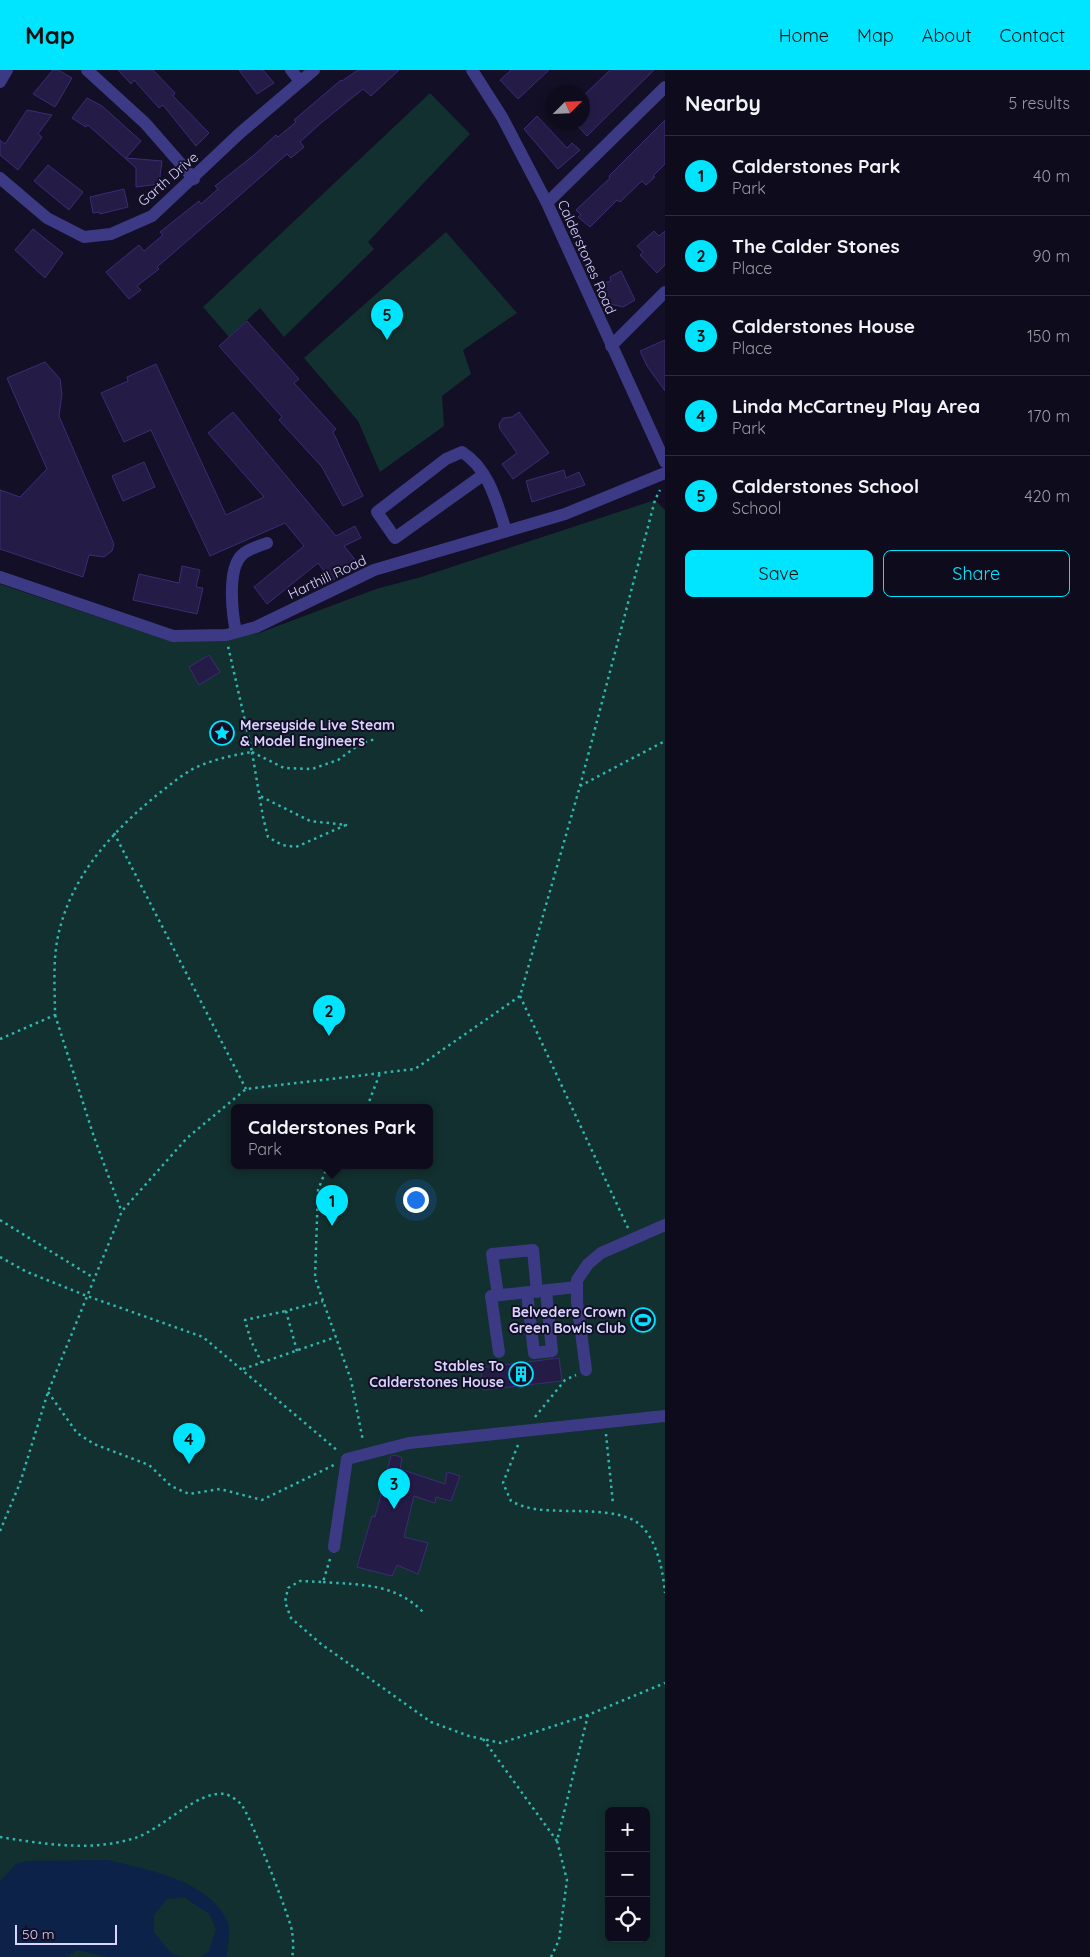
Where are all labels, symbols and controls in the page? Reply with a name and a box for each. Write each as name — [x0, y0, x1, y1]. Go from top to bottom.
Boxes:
text: Map — [25, 20, 75, 50]
text: Home — [779, 24, 829, 47]
text: Map — [857, 24, 894, 47]
text: About — [922, 24, 972, 47]
text: Contact — [1000, 24, 1065, 47]
north arrow — [545, 85, 590, 130]
text: Nearby — [685, 90, 761, 116]
text: 5 results — [1009, 93, 1070, 113]
street label: Garth Drive — [134, 148, 202, 210]
text: Calderstones Park — [732, 154, 900, 178]
text: 1 — [698, 166, 704, 186]
text: 40 m — [1033, 166, 1070, 186]
text: Park — [732, 178, 766, 198]
street label: Calderstones Road — [554, 197, 620, 317]
text: The Calder Stones — [732, 234, 900, 258]
text: 2 — [696, 246, 706, 266]
text: 90 m — [1033, 246, 1070, 266]
text: Place — [732, 258, 772, 278]
pin: 5 — [371, 299, 403, 340]
text: Calderstones House — [732, 314, 915, 338]
text: 3 — [697, 326, 705, 346]
text: 150 m — [1027, 326, 1070, 346]
text: Place — [732, 338, 772, 358]
text: Linda McCartney Play Area — [732, 394, 980, 418]
text: 4 — [696, 406, 706, 426]
text: 170 m — [1027, 406, 1070, 426]
text: Park — [732, 418, 766, 438]
text: Calderstones School — [732, 474, 919, 498]
text: 5 — [696, 486, 706, 506]
text: 420 m — [1024, 486, 1070, 506]
text: School — [732, 498, 781, 518]
button: Save — [685, 550, 873, 597]
button: Share — [883, 550, 1070, 597]
street label: Harthill Road — [285, 551, 369, 603]
place label: Merseyside Live Steam & Model Engineers — [240, 716, 395, 750]
place icon: Merseyside Live Steam & Model Engineers — [209, 720, 235, 746]
pin: 2 — [313, 995, 345, 1036]
popup — [231, 1104, 433, 1169]
text: Calderstones Park — [248, 1115, 416, 1139]
text: Park — [248, 1139, 282, 1159]
pin: 1 — [316, 1185, 348, 1226]
your location — [403, 1187, 429, 1213]
place label: Belvedere Crown Green Bowls Club — [509, 1303, 626, 1337]
sports icon: Belvedere Crown Green Bowls Club — [630, 1307, 656, 1333]
place label: Stables To Calderstones House — [369, 1357, 504, 1391]
building icon: Stables To Calderstones House — [508, 1361, 534, 1387]
pin: 4 — [173, 1423, 205, 1464]
pin: 3 — [378, 1468, 410, 1509]
map controls — [605, 1807, 650, 1942]
button: + — [605, 1807, 650, 1852]
button: − — [605, 1852, 650, 1897]
button: locate — [605, 1897, 650, 1942]
scale bar — [15, 1922, 118, 1945]
text: 50 m — [22, 1925, 55, 1943]

